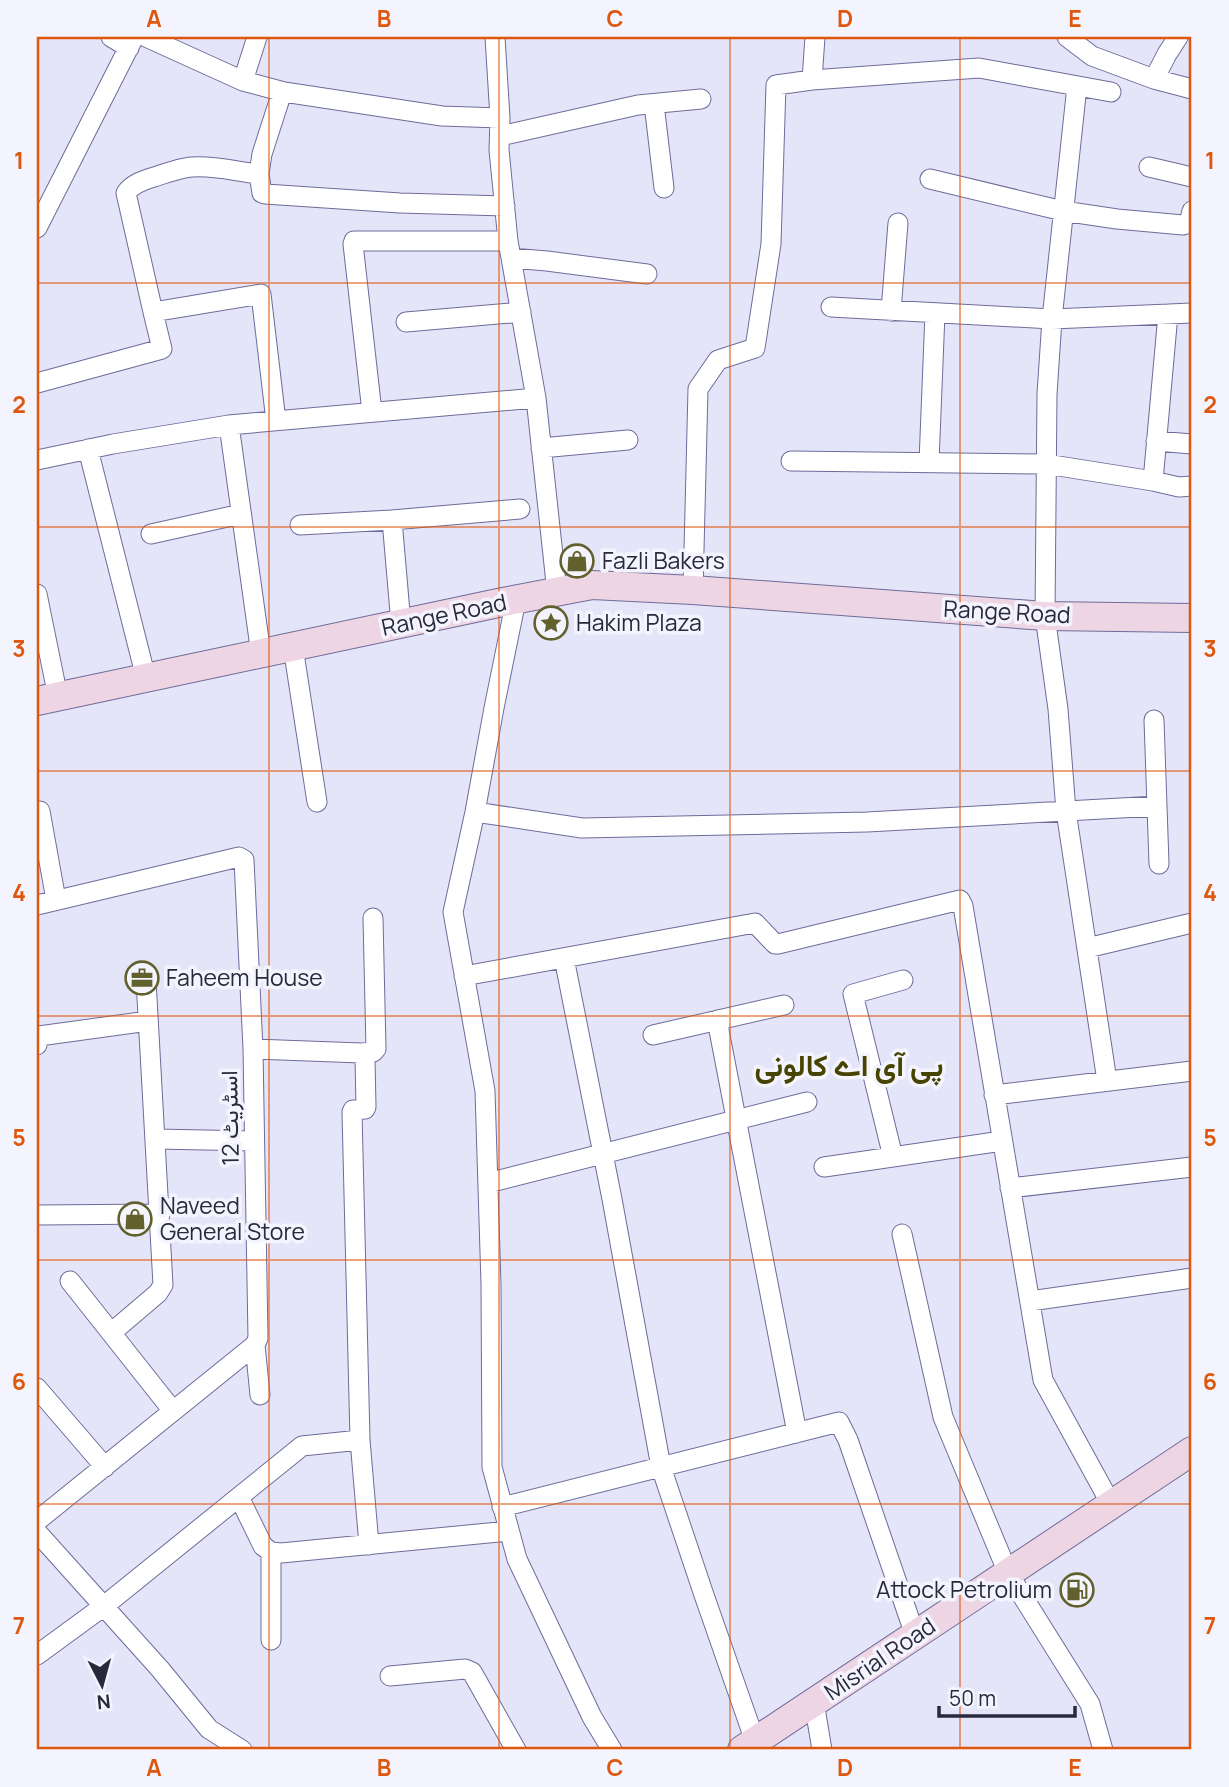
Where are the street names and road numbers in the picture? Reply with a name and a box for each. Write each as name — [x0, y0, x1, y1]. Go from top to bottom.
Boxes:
street label: Range Road — [378, 585, 509, 643]
street label: Range Road — [943, 592, 1071, 630]
street label: اسٹریٹ 12 — [212, 1070, 246, 1166]
street label: Misrial Road — [818, 1609, 941, 1707]

